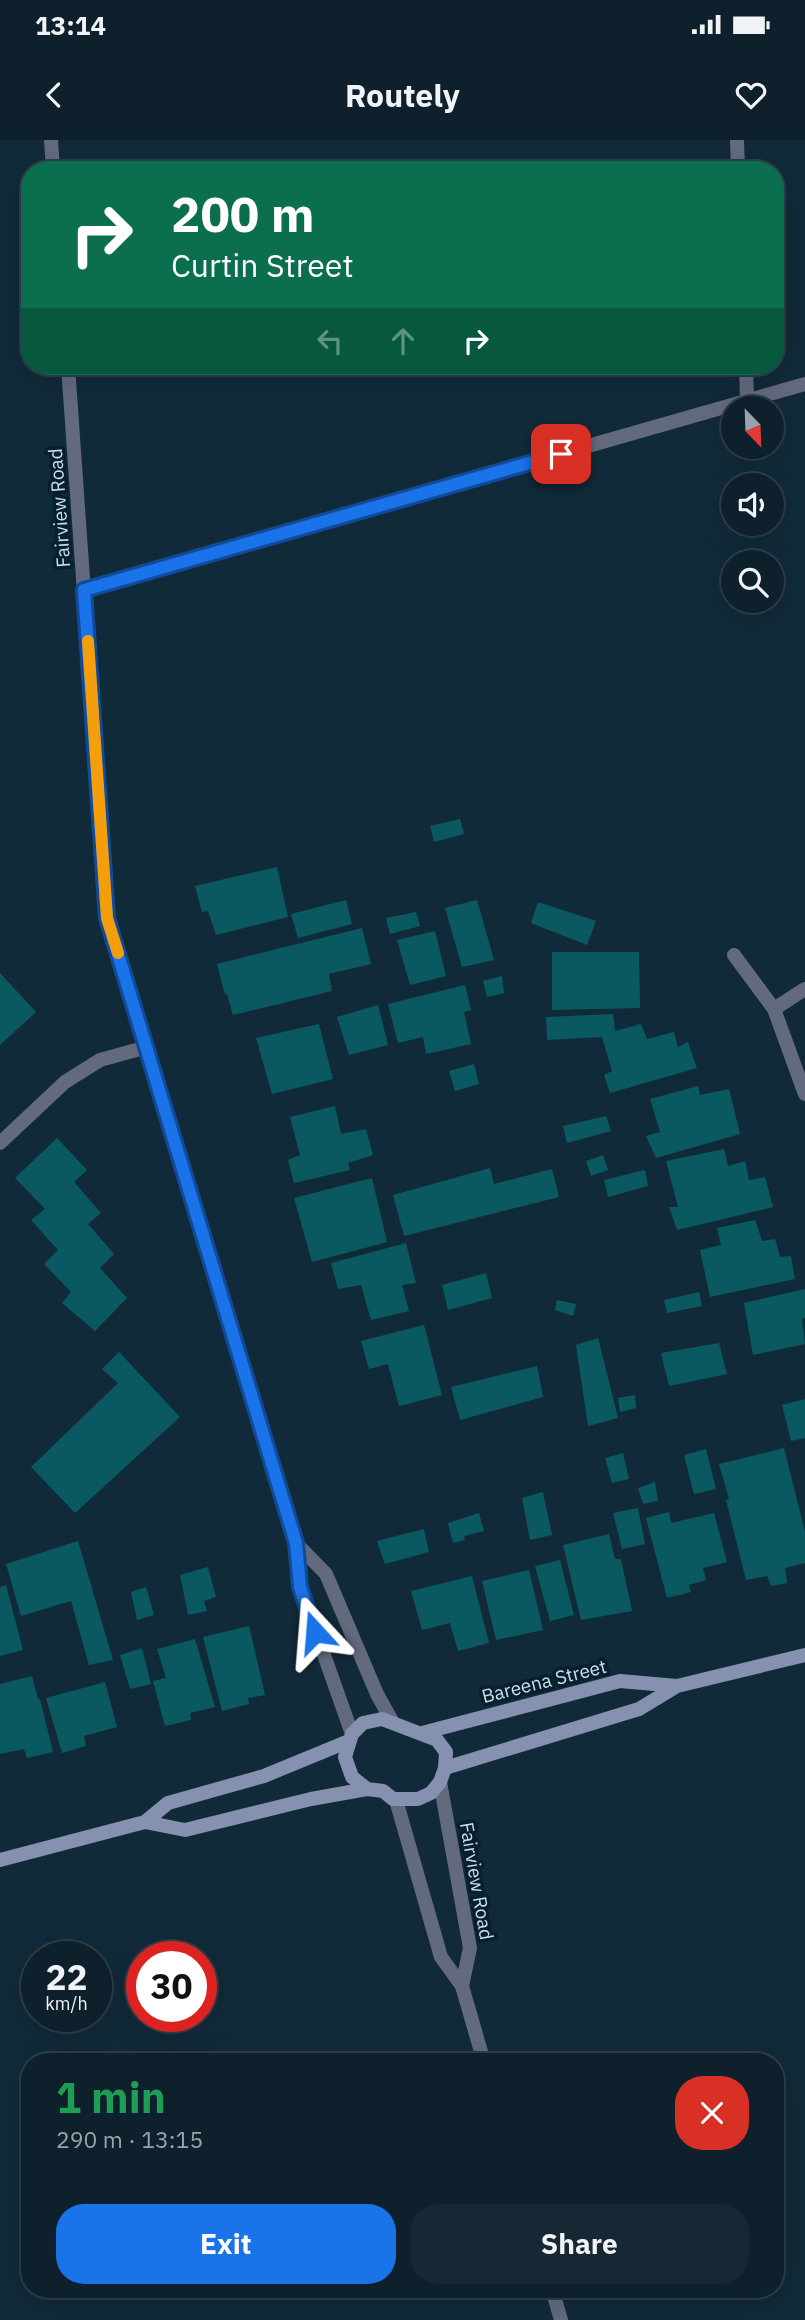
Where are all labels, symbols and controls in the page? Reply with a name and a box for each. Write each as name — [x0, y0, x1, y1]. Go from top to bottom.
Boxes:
text: 13:14 — [35, 8, 106, 42]
text: Routely — [345, 74, 460, 116]
icon: back — [35, 76, 73, 114]
icon: heart — [732, 76, 770, 114]
text: 200 m — [171, 182, 315, 245]
icon: right — [56, 189, 147, 280]
text: Curtin Street — [171, 244, 354, 286]
icon: left — [311, 322, 349, 360]
icon: ahead — [384, 322, 422, 360]
icon: right — [457, 322, 495, 360]
north arrow — [721, 396, 784, 458]
map controls — [721, 396, 784, 613]
pin — [531, 424, 591, 484]
icon: arrive — [542, 435, 580, 473]
street label: Fairview Road — [43, 448, 75, 568]
button: sound — [721, 473, 784, 536]
button: search — [721, 550, 784, 613]
position arrow — [278, 1595, 352, 1669]
street label: Bareena Street — [479, 1654, 609, 1708]
street label: Fairview Road — [455, 1820, 499, 1942]
speed limit sign: 30 — [126, 1941, 217, 2032]
text: 22 — [45, 1954, 88, 2000]
text: km/h — [45, 1992, 88, 2015]
text: 1 min — [56, 2070, 166, 2125]
button: close — [675, 2076, 749, 2150]
text: 290 m · 13:15 — [56, 2124, 203, 2154]
button: Exit — [56, 2204, 396, 2284]
button: Share — [410, 2204, 749, 2284]

